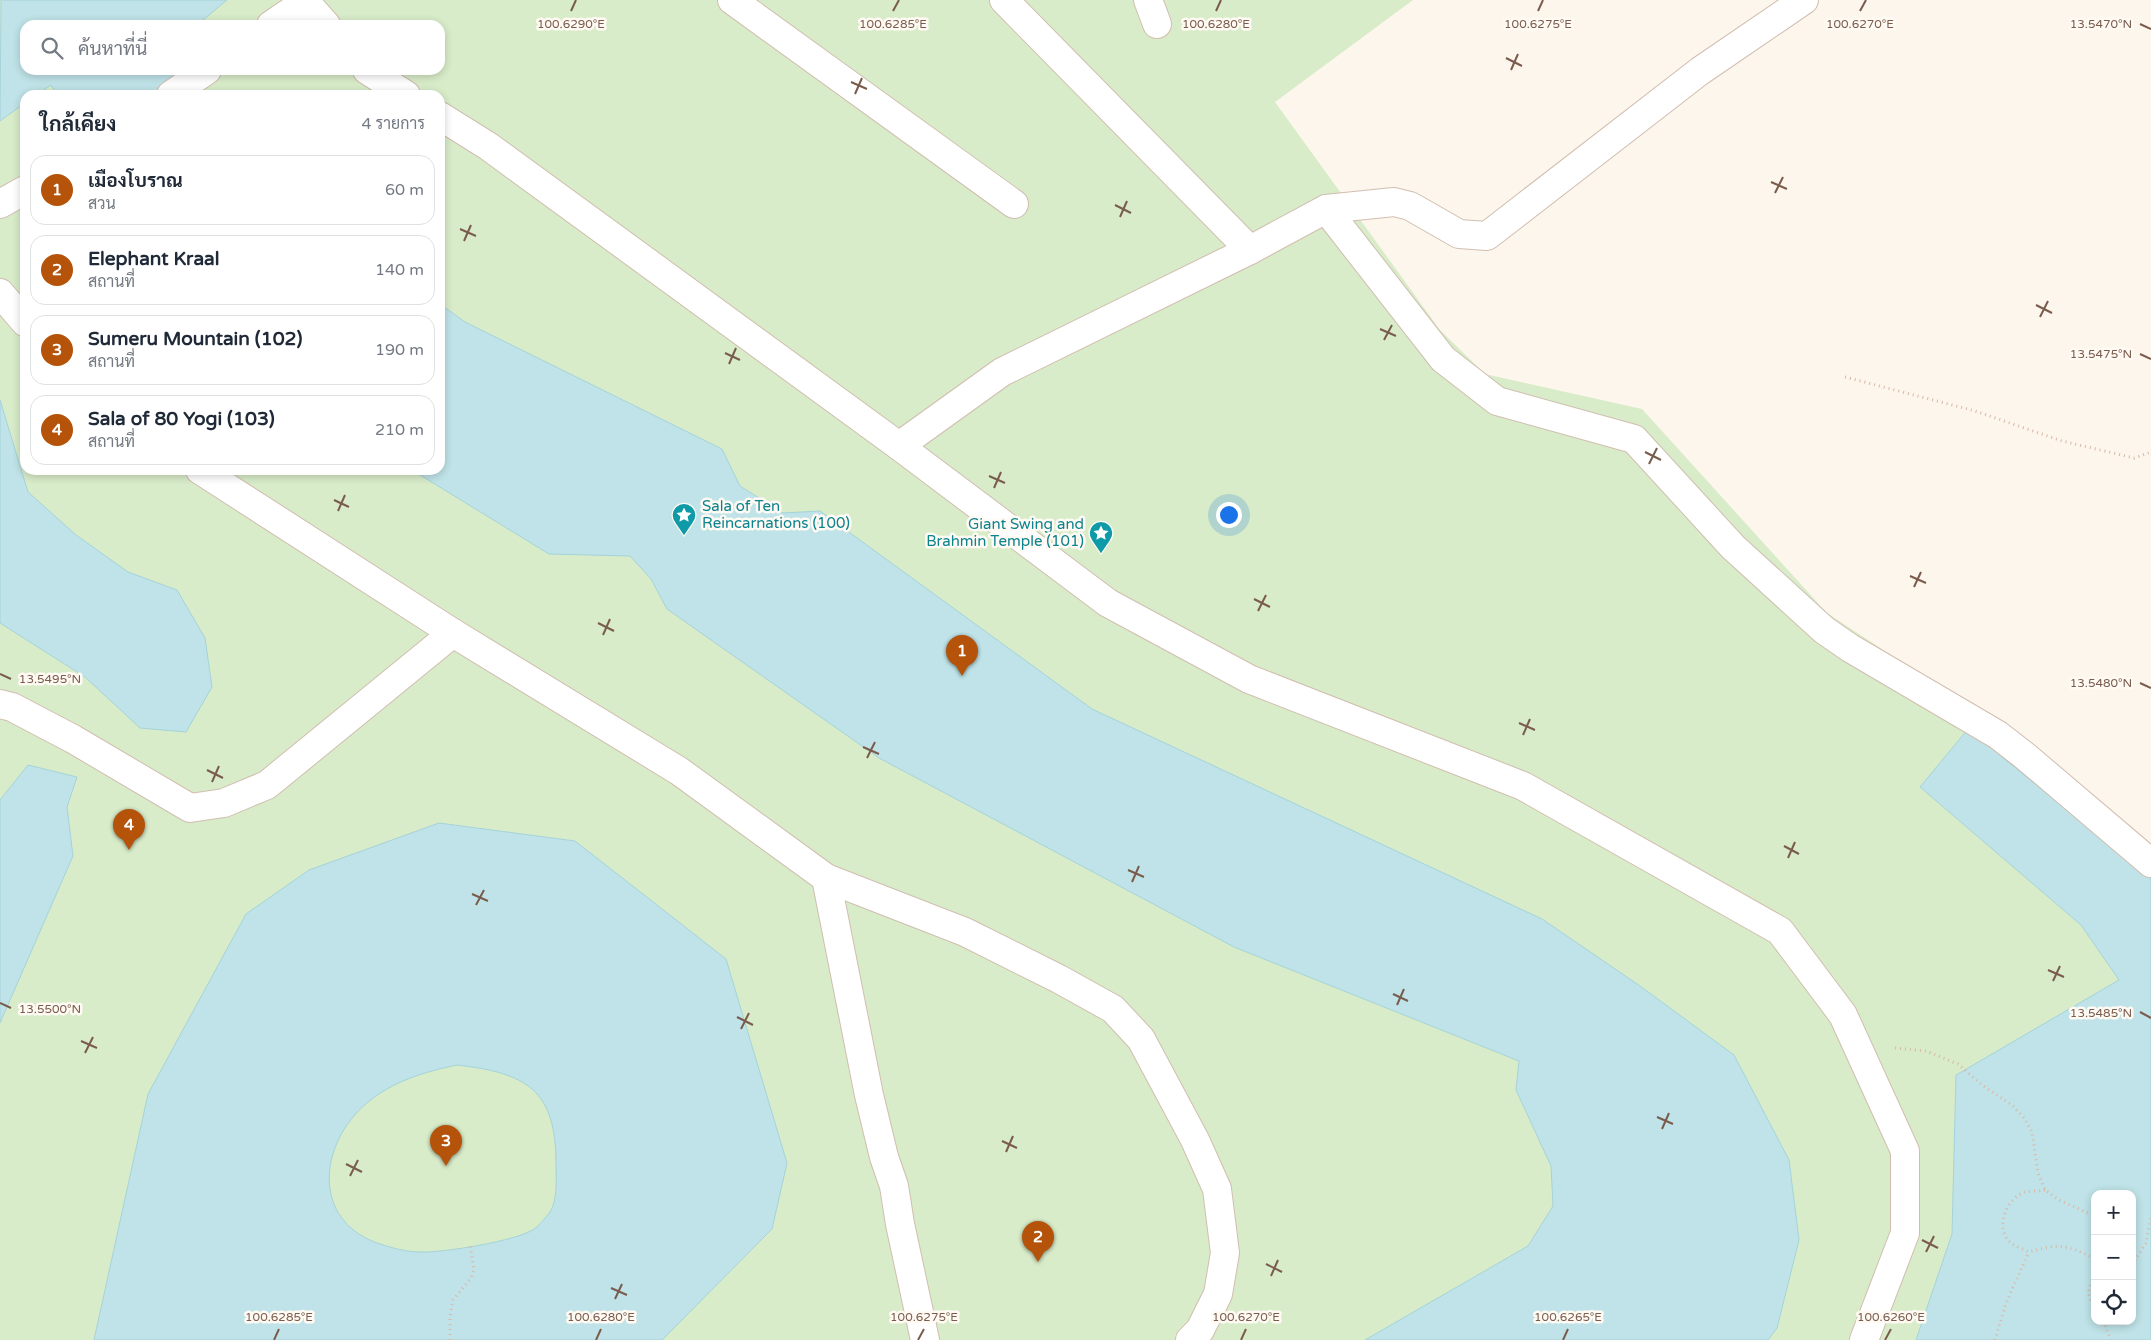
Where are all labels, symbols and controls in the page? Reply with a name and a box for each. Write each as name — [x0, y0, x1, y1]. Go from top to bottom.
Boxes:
text: 100.6290°E — [537, 17, 605, 31]
text: 100.6285°E — [859, 17, 927, 31]
text: 100.6280°E — [1182, 17, 1250, 31]
text: 100.6275°E — [1504, 17, 1572, 31]
text: 100.6270°E — [1826, 17, 1894, 31]
text: 13.5470°N — [2070, 17, 2132, 31]
search box — [20, 20, 445, 75]
icon: search — [38, 34, 66, 62]
text: ค้นหาที่นี่ — [78, 38, 147, 60]
text: ใกล้เคียง — [40, 112, 116, 137]
text: 4 รายการ — [361, 114, 425, 134]
text: เมืองโบราณ — [88, 170, 183, 192]
text: 1 — [52, 180, 62, 200]
text: 60 m — [385, 180, 424, 200]
text: สวน — [88, 194, 116, 214]
text: Elephant Kraal — [88, 248, 219, 270]
text: 2 — [52, 260, 62, 280]
text: 140 m — [375, 260, 424, 280]
text: สถานที่ — [88, 272, 135, 292]
text: Sumeru Mountain (102) — [88, 328, 302, 350]
text: 3 — [52, 340, 62, 360]
text: 190 m — [375, 340, 424, 360]
text: 13.5475°N — [2070, 347, 2132, 361]
text: สถานที่ — [88, 352, 135, 372]
text: Sala of 80 Yogi (103) — [88, 408, 275, 430]
text: 4 — [52, 420, 62, 440]
text: 210 m — [375, 420, 424, 440]
text: สถานที่ — [88, 432, 135, 452]
place label: Sala of Ten Reincarnations (100) — [702, 497, 850, 532]
place icon: Sala of Ten Reincarnations (100) — [671, 502, 697, 536]
your location — [1216, 502, 1242, 528]
place label: Giant Swing and Brahmin Temple (101) — [926, 515, 1084, 550]
place icon: Giant Swing and Brahmin Temple (101) — [1088, 520, 1114, 554]
pin: 1 — [946, 635, 978, 676]
text: 13.5495°N — [19, 672, 81, 686]
text: 13.5480°N — [2070, 676, 2132, 690]
pin: 4 — [113, 809, 145, 850]
text: 13.5500°N — [19, 1002, 81, 1016]
text: 13.5485°N — [2070, 1006, 2132, 1020]
pin: 3 — [430, 1125, 462, 1166]
map controls — [2091, 1190, 2136, 1325]
button: + — [2091, 1190, 2136, 1235]
pin: 2 — [1022, 1221, 1054, 1262]
button: − — [2091, 1235, 2136, 1280]
button: locate — [2091, 1280, 2136, 1325]
text: 100.6285°E — [245, 1310, 313, 1324]
text: 100.6280°E — [567, 1310, 635, 1324]
text: 100.6275°E — [890, 1310, 958, 1324]
text: 100.6270°E — [1212, 1310, 1280, 1324]
text: 100.6265°E — [1534, 1310, 1602, 1324]
text: 100.6260°E — [1857, 1310, 1925, 1324]

